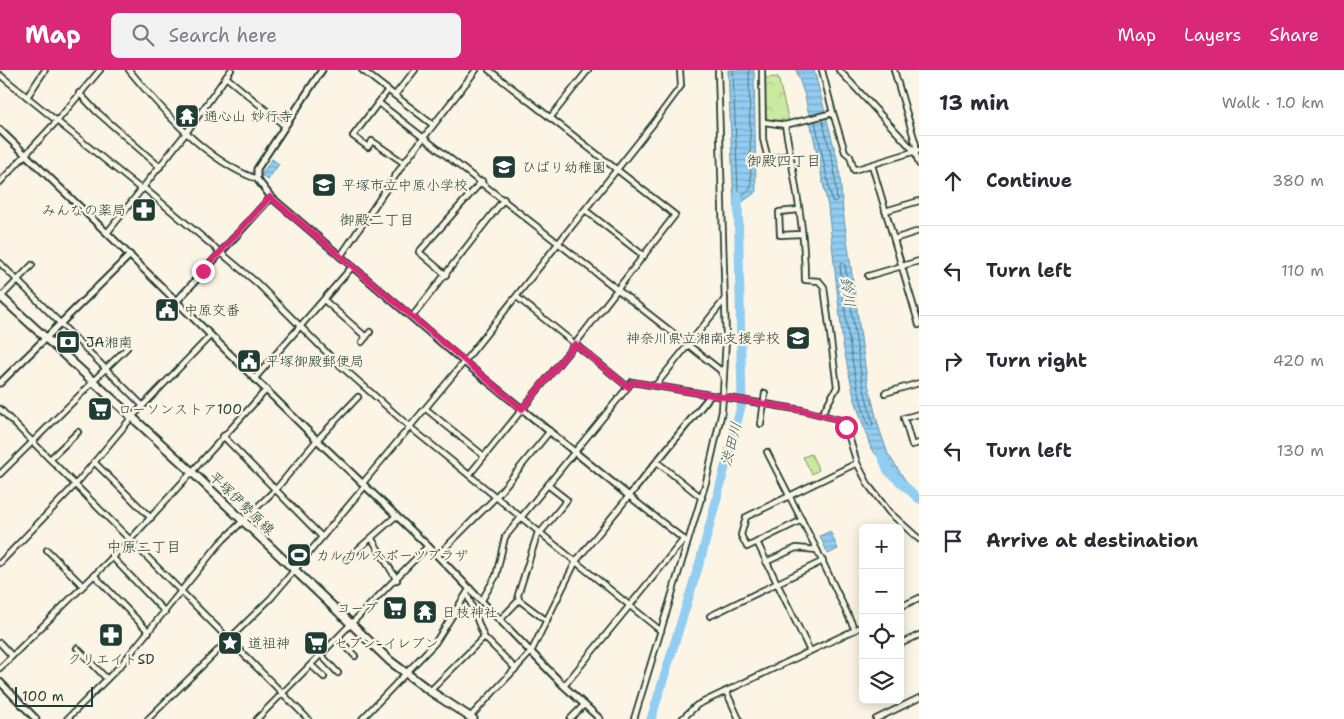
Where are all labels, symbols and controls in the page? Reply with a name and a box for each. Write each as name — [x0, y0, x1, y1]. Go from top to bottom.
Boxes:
search box — [111, 13, 461, 58]
text: Map — [25, 19, 81, 51]
icon: search — [129, 21, 157, 49]
text: Search here — [169, 23, 277, 48]
text: Map — [1118, 23, 1156, 47]
text: Layers — [1184, 23, 1241, 47]
text: Share — [1269, 23, 1319, 47]
text: 13 min — [939, 89, 1009, 117]
text: Walk · 1.0 km — [1222, 92, 1324, 113]
temple icon: 通心山 妙行寺 — [174, 103, 200, 129]
place label: 通心山 妙行寺 — [204, 107, 293, 125]
district label: 御殿四丁目 — [746, 151, 822, 171]
school or university icon: ひばり幼稚園 — [491, 154, 517, 180]
place label: ひばり幼稚園 — [522, 158, 606, 176]
icon: ahead — [939, 167, 967, 195]
text: Continue — [986, 168, 1072, 193]
text: 380 m — [1272, 170, 1324, 191]
school or university icon: 平塚市立中原小学校 — [311, 172, 337, 198]
place label: 平塚市立中原小学校 — [342, 176, 468, 194]
pharmacy icon: みんなの薬局 — [131, 197, 157, 223]
place label: みんなの薬局 — [42, 201, 126, 219]
district label: 御殿二丁目 — [339, 210, 415, 230]
icon: left — [939, 257, 967, 285]
text: Turn left — [986, 258, 1072, 283]
route end — [192, 260, 215, 283]
text: 110 m — [1281, 260, 1324, 281]
water label: 鈴川 — [836, 276, 860, 308]
public building icon: 中原交番 — [154, 297, 180, 323]
place label: 中原交番 — [184, 301, 240, 319]
school or university icon: 神奈川県立湘南支援学校 — [785, 325, 811, 351]
bank icon: JA湘南 — [55, 329, 81, 355]
place label: 神奈川県立湘南支援学校 — [626, 329, 780, 347]
place label: JA湘南 — [86, 333, 133, 351]
icon: right — [939, 347, 967, 375]
public building icon: 平塚御殿郵便局 — [236, 348, 262, 374]
text: Turn right — [986, 348, 1087, 373]
text: 420 m — [1273, 350, 1324, 371]
place label: 平塚御殿郵便局 — [266, 352, 364, 370]
supermarket icon: ローソンストア100 — [87, 396, 113, 422]
place label: ローソンストア100 — [118, 400, 242, 418]
route start — [835, 416, 858, 439]
water label: 渋田川 — [716, 420, 746, 468]
icon: left — [939, 437, 967, 465]
text: Turn left — [986, 438, 1072, 463]
text: 130 m — [1277, 440, 1324, 461]
street label: 平塚伊勢原線 — [206, 467, 278, 539]
map controls — [859, 524, 904, 704]
button: + — [859, 524, 904, 569]
icon: arrive — [939, 527, 967, 555]
text: Arrive at destination — [986, 528, 1198, 553]
district label: 中原二丁目 — [106, 537, 182, 557]
sports icon: カルカルスポーツプラザ — [286, 542, 312, 568]
place label: カルカルスポーツプラザ — [316, 546, 469, 564]
button: − — [859, 569, 904, 614]
supermarket icon: コープ — [382, 595, 408, 621]
place label: コープ — [337, 599, 378, 617]
temple icon: 日枝神社 — [412, 599, 438, 625]
place label: 日枝神社 — [442, 603, 498, 621]
button: locate — [859, 614, 904, 659]
pharmacy icon: クリエイトSD — [98, 622, 124, 648]
place icon: 道祖神 — [217, 630, 243, 656]
supermarket icon: セブン-イレブン — [303, 630, 329, 656]
place label: 道祖神 — [248, 634, 290, 652]
place label: セブン-イレブン — [334, 634, 439, 652]
place label: クリエイトSD — [67, 650, 155, 668]
button: layers — [859, 659, 904, 704]
scale bar — [15, 684, 92, 707]
text: 100 m — [22, 687, 64, 705]

